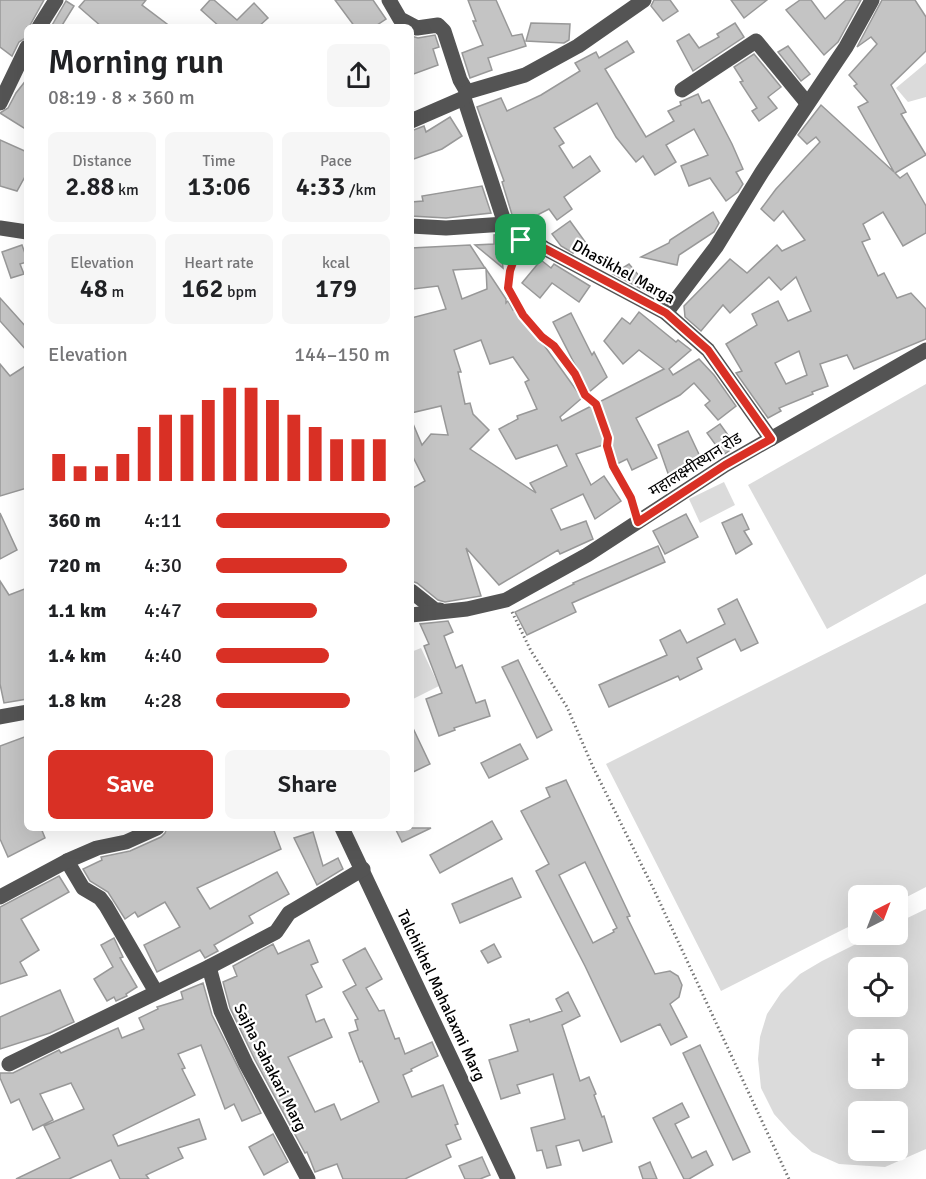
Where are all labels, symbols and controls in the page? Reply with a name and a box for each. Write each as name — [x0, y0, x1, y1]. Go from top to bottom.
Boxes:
text: Morning run — [48, 42, 224, 83]
button: share — [327, 44, 390, 107]
text: 08:19 · 8 × 360 m — [48, 85, 195, 110]
text: Distance — [72, 151, 132, 171]
text: Time — [203, 151, 235, 171]
text: Pace — [320, 151, 352, 171]
text: 2.88 — [65, 171, 114, 203]
text: 13:06 — [187, 171, 251, 203]
text: 4:33 — [296, 171, 345, 203]
text: km — [114, 180, 139, 200]
text: /km — [345, 180, 376, 200]
pin — [495, 214, 546, 265]
icon: arrive — [504, 223, 537, 256]
street label: Dhasikhel Marga — [568, 235, 679, 308]
text: Elevation — [70, 253, 134, 273]
text: Heart rate — [184, 253, 254, 273]
text: kcal — [322, 253, 350, 273]
text: 48 — [80, 273, 108, 305]
text: 162 — [181, 273, 223, 305]
text: 179 — [315, 273, 357, 305]
text: m — [108, 282, 124, 302]
text: bpm — [223, 282, 257, 302]
text: Elevation — [48, 342, 128, 367]
text: 144–150 m — [294, 342, 390, 367]
street label: महालक्ष्मीस्थान रोड — [645, 428, 746, 501]
text: 360 m — [48, 508, 101, 533]
text: 4:11 — [144, 508, 182, 533]
text: 720 m — [48, 553, 101, 578]
text: 4:30 — [144, 553, 182, 578]
text: 1.1 km — [48, 598, 106, 623]
text: 4:47 — [144, 598, 182, 623]
text: 1.4 km — [48, 643, 106, 668]
text: 4:40 — [144, 643, 182, 668]
text: 1.8 km — [48, 688, 106, 713]
text: 4:28 — [144, 688, 182, 713]
button: Save — [48, 750, 213, 819]
button: Share — [225, 750, 390, 819]
north arrow — [848, 885, 908, 945]
map controls — [848, 885, 908, 1161]
street label: Talchikhel Mahalaxmi Marg — [393, 907, 490, 1084]
button: locate — [848, 957, 908, 1017]
street label: Sajha Sahakari Marg — [229, 1000, 311, 1135]
button: + — [848, 1029, 908, 1089]
button: − — [848, 1101, 908, 1161]

